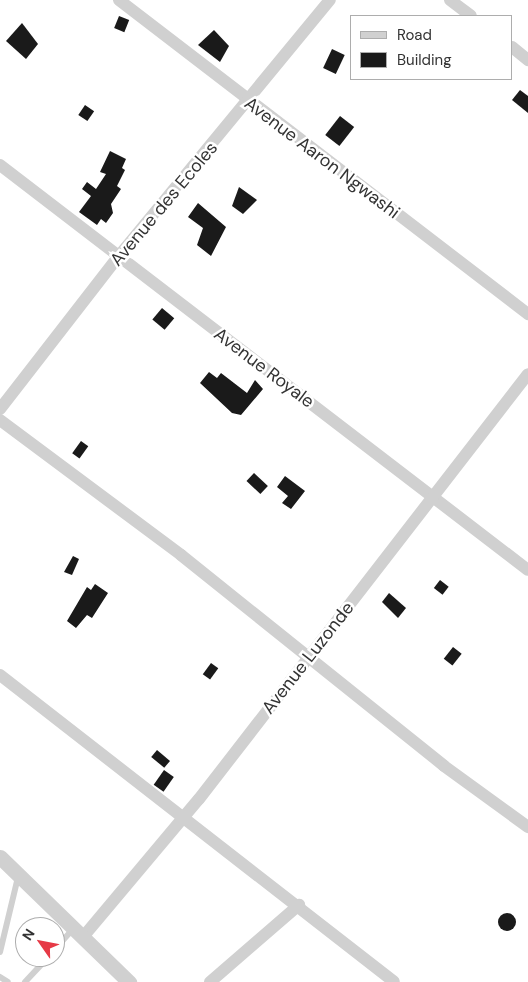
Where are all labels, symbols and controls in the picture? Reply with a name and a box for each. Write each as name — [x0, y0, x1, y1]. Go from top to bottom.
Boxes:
legend — [350, 15, 513, 80]
text: Road — [397, 25, 432, 45]
text: Building — [397, 50, 452, 70]
street label: Avenue Aaron Ngwashi — [240, 93, 404, 223]
street label: Avenue des Ecoles — [106, 137, 222, 271]
street label: Avenue Royale — [210, 323, 318, 413]
street label: Avenue Luzonde — [257, 598, 359, 718]
north arrow — [15, 917, 65, 967]
text: N — [18, 925, 39, 944]

